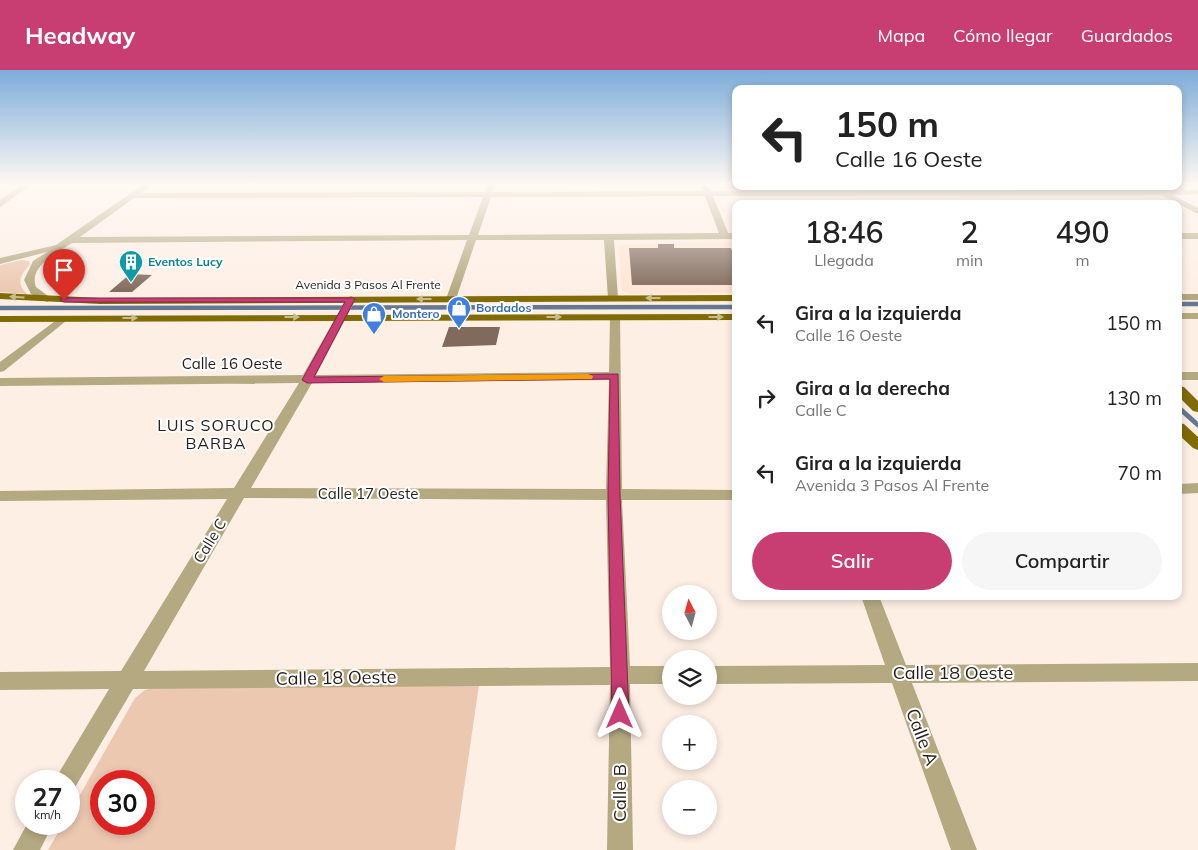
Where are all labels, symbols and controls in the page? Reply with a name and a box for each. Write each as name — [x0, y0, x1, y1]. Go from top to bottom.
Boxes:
text: Headway — [25, 20, 135, 50]
text: Mapa — [877, 24, 925, 47]
text: Cómo llegar — [953, 24, 1053, 47]
text: Guardados — [1081, 24, 1173, 47]
text: 150 m — [835, 102, 939, 146]
icon: left — [752, 105, 817, 170]
text: Calle 16 Oeste — [835, 145, 983, 173]
text: 18:46 — [804, 213, 884, 251]
text: 2 — [961, 213, 979, 251]
text: 490 — [1056, 213, 1110, 251]
pin — [43, 249, 85, 300]
building icon: Eventos Lucy — [118, 249, 144, 283]
text: Llegada — [814, 250, 874, 270]
text: min — [956, 250, 983, 270]
text: m — [1076, 250, 1090, 270]
place label: Eventos Lucy — [148, 254, 223, 269]
icon: arrive — [50, 256, 78, 284]
street label: Avenida 3 Pasos Al Frente — [295, 277, 441, 292]
one-way arrow — [8, 293, 24, 301]
one-way arrow — [644, 294, 660, 302]
one-way arrow — [416, 295, 432, 303]
shop icon: Bordados — [446, 295, 472, 329]
place label: Bordados — [476, 300, 531, 315]
shop icon: Montero — [361, 301, 387, 335]
text: Gira a la izquierda — [795, 301, 961, 325]
place label: Montero — [392, 306, 440, 321]
icon: left — [752, 309, 780, 337]
text: 150 m — [1106, 311, 1162, 335]
one-way arrow — [285, 313, 301, 321]
one-way arrow — [546, 313, 562, 321]
one-way arrow — [709, 313, 725, 321]
one-way arrow — [122, 314, 138, 322]
text: Calle 16 Oeste — [795, 325, 902, 345]
street label: Calle 16 Oeste — [182, 354, 282, 373]
text: Gira a la derecha — [795, 376, 950, 400]
icon: right — [752, 384, 780, 412]
text: 130 m — [1106, 386, 1162, 410]
text: Calle C — [795, 400, 847, 420]
district label: LUIS SORUCO BARBA — [157, 415, 275, 453]
text: Gira a la izquierda — [795, 451, 961, 475]
icon: left — [752, 459, 780, 487]
text: 70 m — [1118, 461, 1162, 485]
text: Avenida 3 Pasos Al Frente — [795, 475, 989, 495]
street label: Calle 17 Oeste — [318, 484, 418, 503]
street label: Calle C — [189, 515, 230, 566]
button: Salir — [752, 532, 952, 590]
button: Compartir — [962, 532, 1162, 590]
north arrow — [662, 585, 718, 640]
map controls — [662, 585, 717, 835]
button: layers — [662, 650, 717, 705]
street label: Calle 18 Oeste — [893, 661, 1013, 684]
street label: Calle 18 Oeste — [275, 665, 397, 690]
position arrow — [593, 687, 645, 739]
street label: Calle A — [901, 705, 944, 769]
button: + — [662, 715, 717, 770]
street label: Calle B — [608, 764, 631, 822]
speed limit sign: 30 — [90, 770, 155, 835]
button: − — [662, 780, 717, 835]
text: 27 — [32, 781, 63, 812]
text: km/h — [34, 807, 61, 822]

